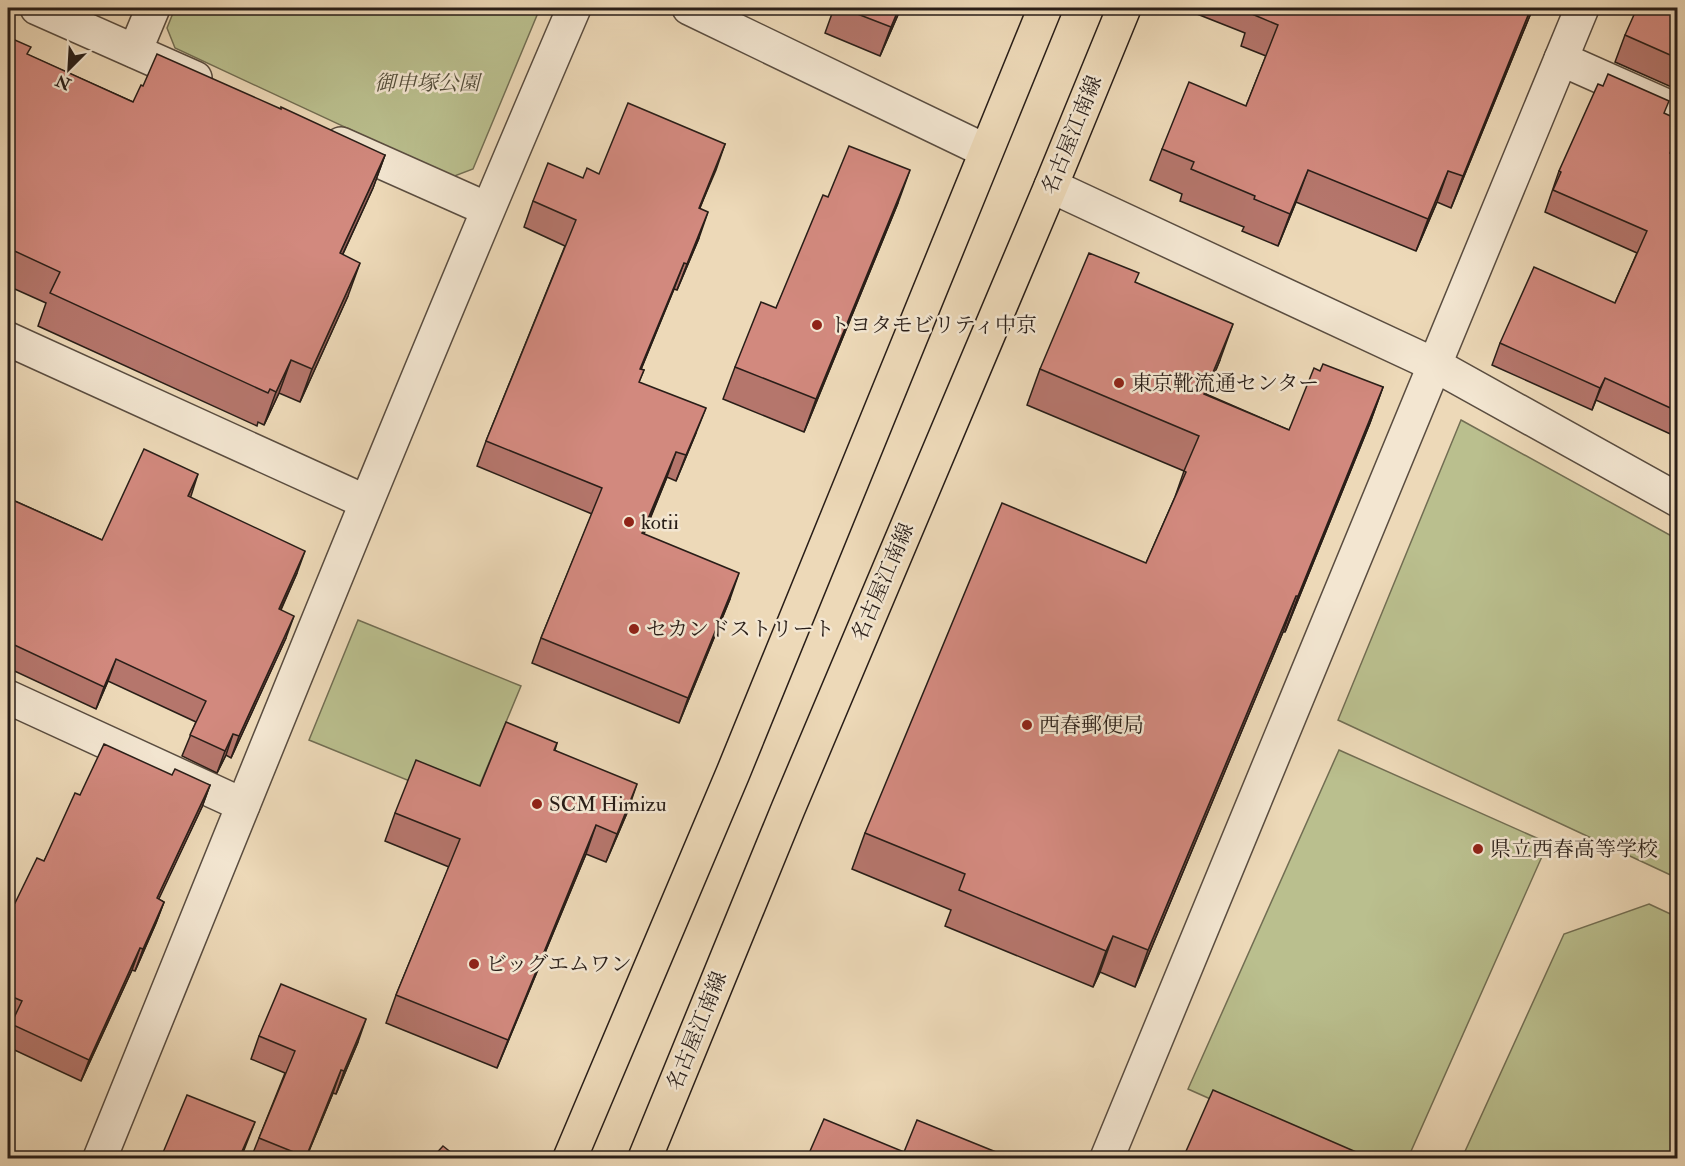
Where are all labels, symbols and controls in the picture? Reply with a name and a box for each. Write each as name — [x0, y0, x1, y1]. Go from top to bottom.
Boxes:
north arrow — [39, 39, 99, 99]
text: N — [52, 69, 75, 94]
park label: 御申塚公園 — [375, 70, 482, 97]
street label: 名古屋江南線 — [1036, 72, 1108, 198]
place label: トヨタモビリティ中京 — [829, 312, 1037, 339]
marker: トヨタモビリティ中京 — [810, 318, 824, 332]
place label: 東京靴流通センター — [1131, 370, 1319, 397]
marker: 東京靴流通センター — [1112, 376, 1126, 390]
place label: kotii — [641, 509, 679, 536]
marker: kotii — [622, 515, 636, 529]
street label: 名古屋江南線 — [846, 519, 920, 645]
place label: セカンドストリート — [646, 616, 835, 643]
marker: セカンドストリート — [627, 622, 641, 636]
place label: 西春郵便局 — [1039, 712, 1144, 739]
marker: 西春郵便局 — [1020, 718, 1034, 732]
place label: SCM Himizu — [549, 791, 667, 818]
marker: SCM Himizu — [530, 797, 544, 811]
place label: 県立西春高等学校 — [1490, 836, 1658, 863]
marker: 県立西春高等学校 — [1471, 842, 1485, 856]
place label: ビッグエムワン — [486, 951, 632, 978]
marker: ビッグエムワン — [467, 957, 481, 971]
street label: 名古屋江南線 — [661, 968, 733, 1094]

